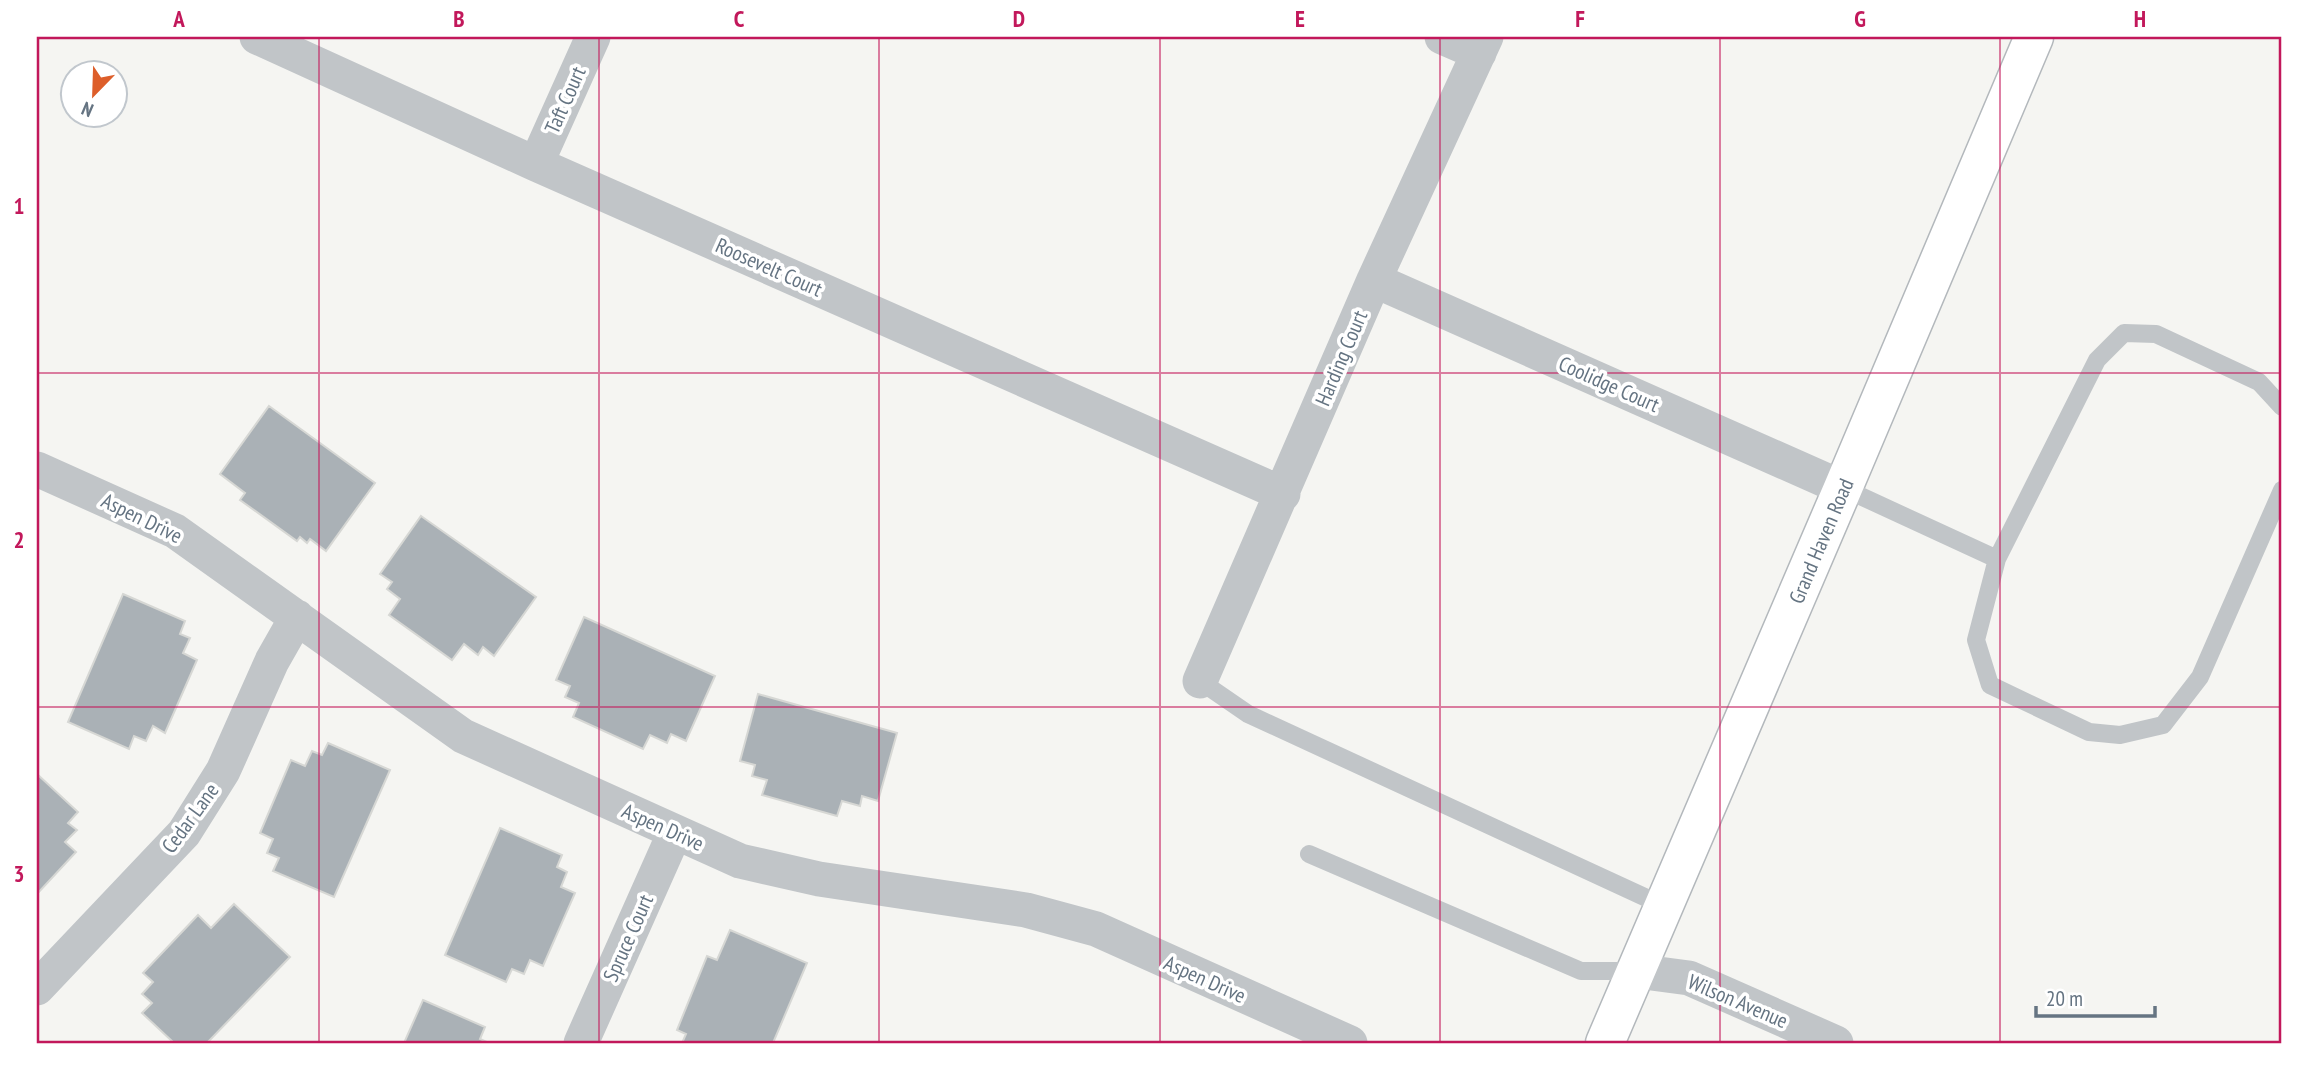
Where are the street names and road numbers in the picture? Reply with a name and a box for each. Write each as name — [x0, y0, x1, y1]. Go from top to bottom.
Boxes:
street label: Taft Court — [538, 62, 592, 138]
street label: Roosevelt Court — [711, 231, 827, 303]
street label: Harding Court — [1309, 306, 1373, 410]
street label: Coolidge Court — [1555, 350, 1664, 418]
street label: Grand Haven Road — [1783, 474, 1859, 608]
street label: Aspen Drive — [97, 487, 187, 549]
street label: Cedar Lane — [156, 778, 224, 858]
street label: Aspen Drive — [618, 797, 708, 857]
street label: Spruce Court — [597, 890, 659, 986]
street label: Aspen Drive — [1160, 949, 1250, 1009]
street label: Wilson Avenue — [1684, 968, 1792, 1034]

